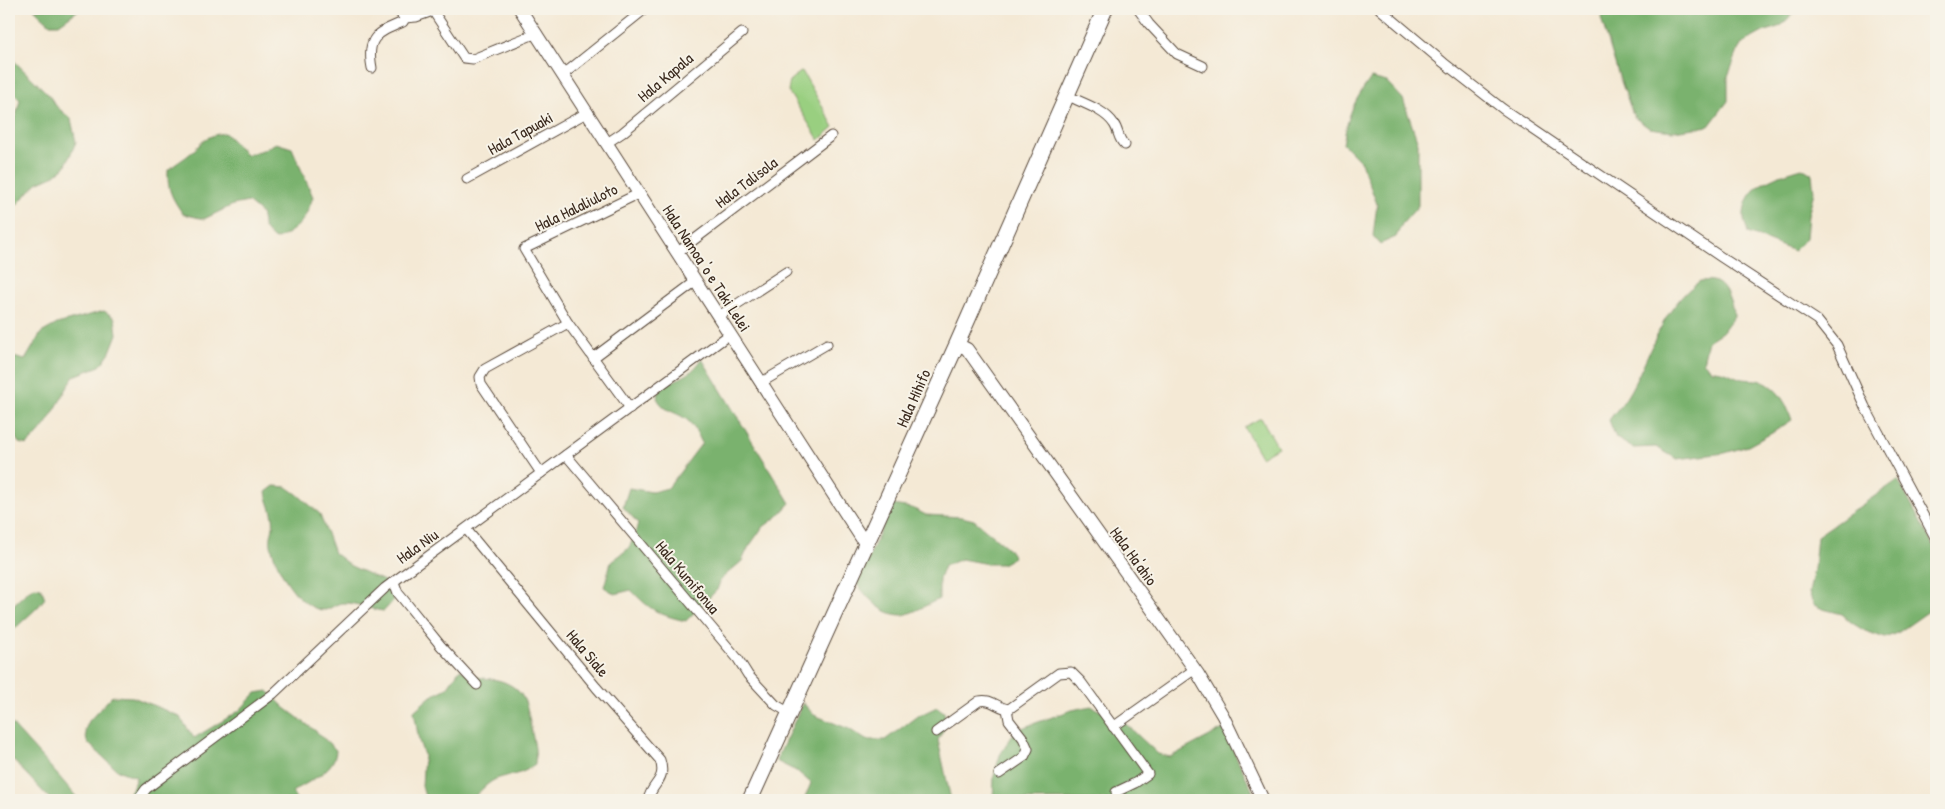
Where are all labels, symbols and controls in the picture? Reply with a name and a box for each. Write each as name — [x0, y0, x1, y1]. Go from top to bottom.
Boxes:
street label: Hala Kapala — [633, 47, 697, 107]
street label: Hala Tapuaki — [483, 106, 557, 160]
street label: Hala Talisola — [710, 151, 782, 213]
street label: Hala Halaliuloto — [531, 177, 621, 236]
street label: Hala Namoa 'o e Taki Lelei — [658, 200, 756, 336]
street label: Hala Hihifo — [890, 365, 936, 431]
street label: Hala Ha'ahio — [1105, 522, 1163, 590]
street label: Hala Niu — [392, 523, 443, 569]
street label: Hala Kumifonua — [651, 536, 725, 618]
street label: Hala Siale — [562, 625, 615, 682]

